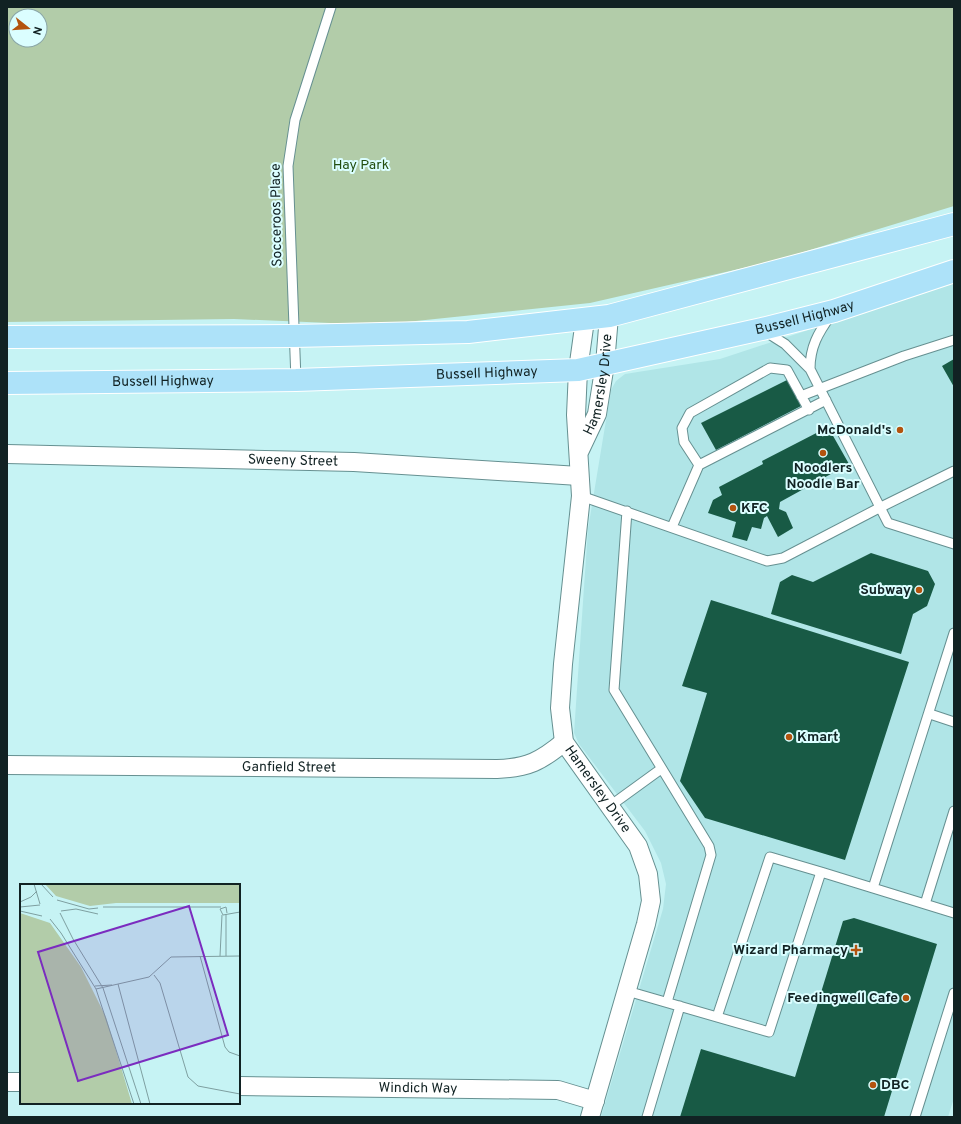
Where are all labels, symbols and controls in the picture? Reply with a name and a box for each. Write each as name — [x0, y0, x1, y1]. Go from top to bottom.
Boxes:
north arrow — [8, 8, 48, 48]
text: N — [29, 25, 44, 36]
park label: Hay Park — [333, 157, 389, 174]
street label: Socceroos Place — [268, 163, 286, 267]
street label: Bussell Highway — [754, 296, 857, 339]
street label: Hamersley Drive — [580, 333, 616, 438]
street label: Bussell Highway — [436, 363, 538, 384]
street label: Bussell Highway — [112, 372, 214, 390]
place label: McDonald's — [817, 422, 892, 439]
marker: McDonald's — [895, 425, 905, 435]
marker: Noodlers Noodle Bar — [818, 448, 828, 458]
street label: Sweeny Street — [248, 451, 338, 470]
place label: Noodlers Noodle Bar — [786, 460, 860, 493]
place label: KFC — [741, 500, 768, 517]
marker: KFC — [728, 503, 738, 513]
place label: Subway — [860, 582, 911, 599]
marker: Subway — [914, 585, 924, 595]
place label: Kmart — [797, 729, 838, 746]
marker: Kmart — [784, 732, 794, 742]
street label: Hamersley Drive — [561, 742, 635, 836]
street label: Ganfield Street — [242, 758, 336, 776]
inset map — [20, 884, 240, 1104]
place label: Wizard Pharmacy — [733, 942, 848, 959]
marker: Wizard Pharmacy — [851, 945, 861, 955]
place label: Feedingwell Cafe — [787, 990, 898, 1007]
marker: Feedingwell Cafe — [901, 993, 911, 1003]
place label: DBC — [881, 1077, 909, 1094]
street label: Windich Way — [378, 1079, 458, 1097]
marker: DBC — [868, 1080, 878, 1090]

